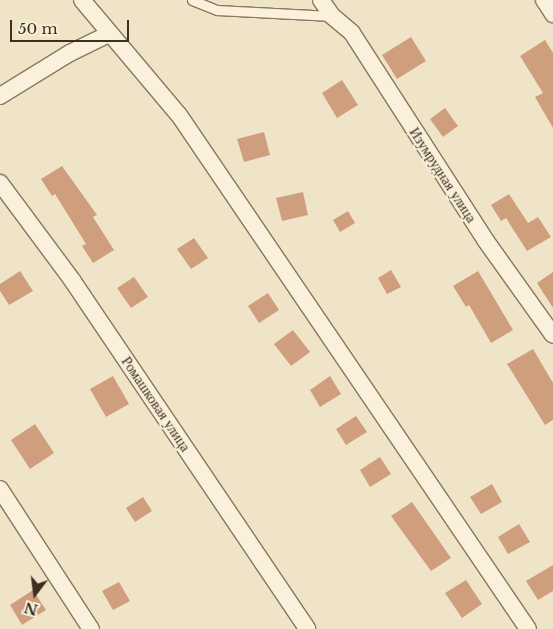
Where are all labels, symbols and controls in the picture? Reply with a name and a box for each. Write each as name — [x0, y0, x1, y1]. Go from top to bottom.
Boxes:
scale bar — [12, 10, 131, 42]
text: 50 m — [18, 19, 58, 38]
street label: Изумрудная улица — [406, 124, 480, 226]
street label: Ромашковая улица — [118, 353, 194, 455]
north arrow — [10, 569, 60, 619]
text: N — [22, 598, 40, 619]

